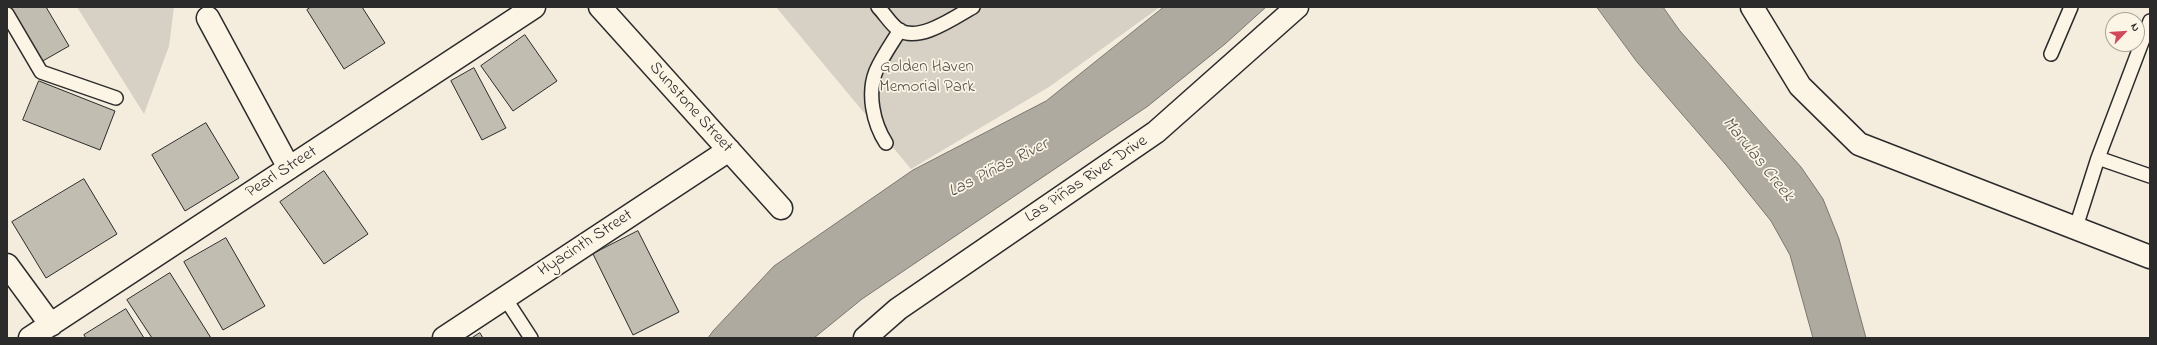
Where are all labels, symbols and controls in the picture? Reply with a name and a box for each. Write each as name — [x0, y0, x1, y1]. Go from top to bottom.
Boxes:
north arrow — [2105, 12, 2145, 52]
text: N — [2126, 21, 2144, 34]
street label: Sunstone Street — [644, 58, 736, 158]
park label: Golden Haven Memorial Park — [879, 58, 975, 98]
water label: Marulas Creek — [1716, 113, 1798, 207]
street label: Las Piñas River Drive — [1022, 132, 1152, 228]
water label: Las Piñas River — [945, 135, 1053, 203]
street label: Pearl Street — [243, 142, 321, 204]
street label: Hyacinth Street — [535, 206, 637, 282]

